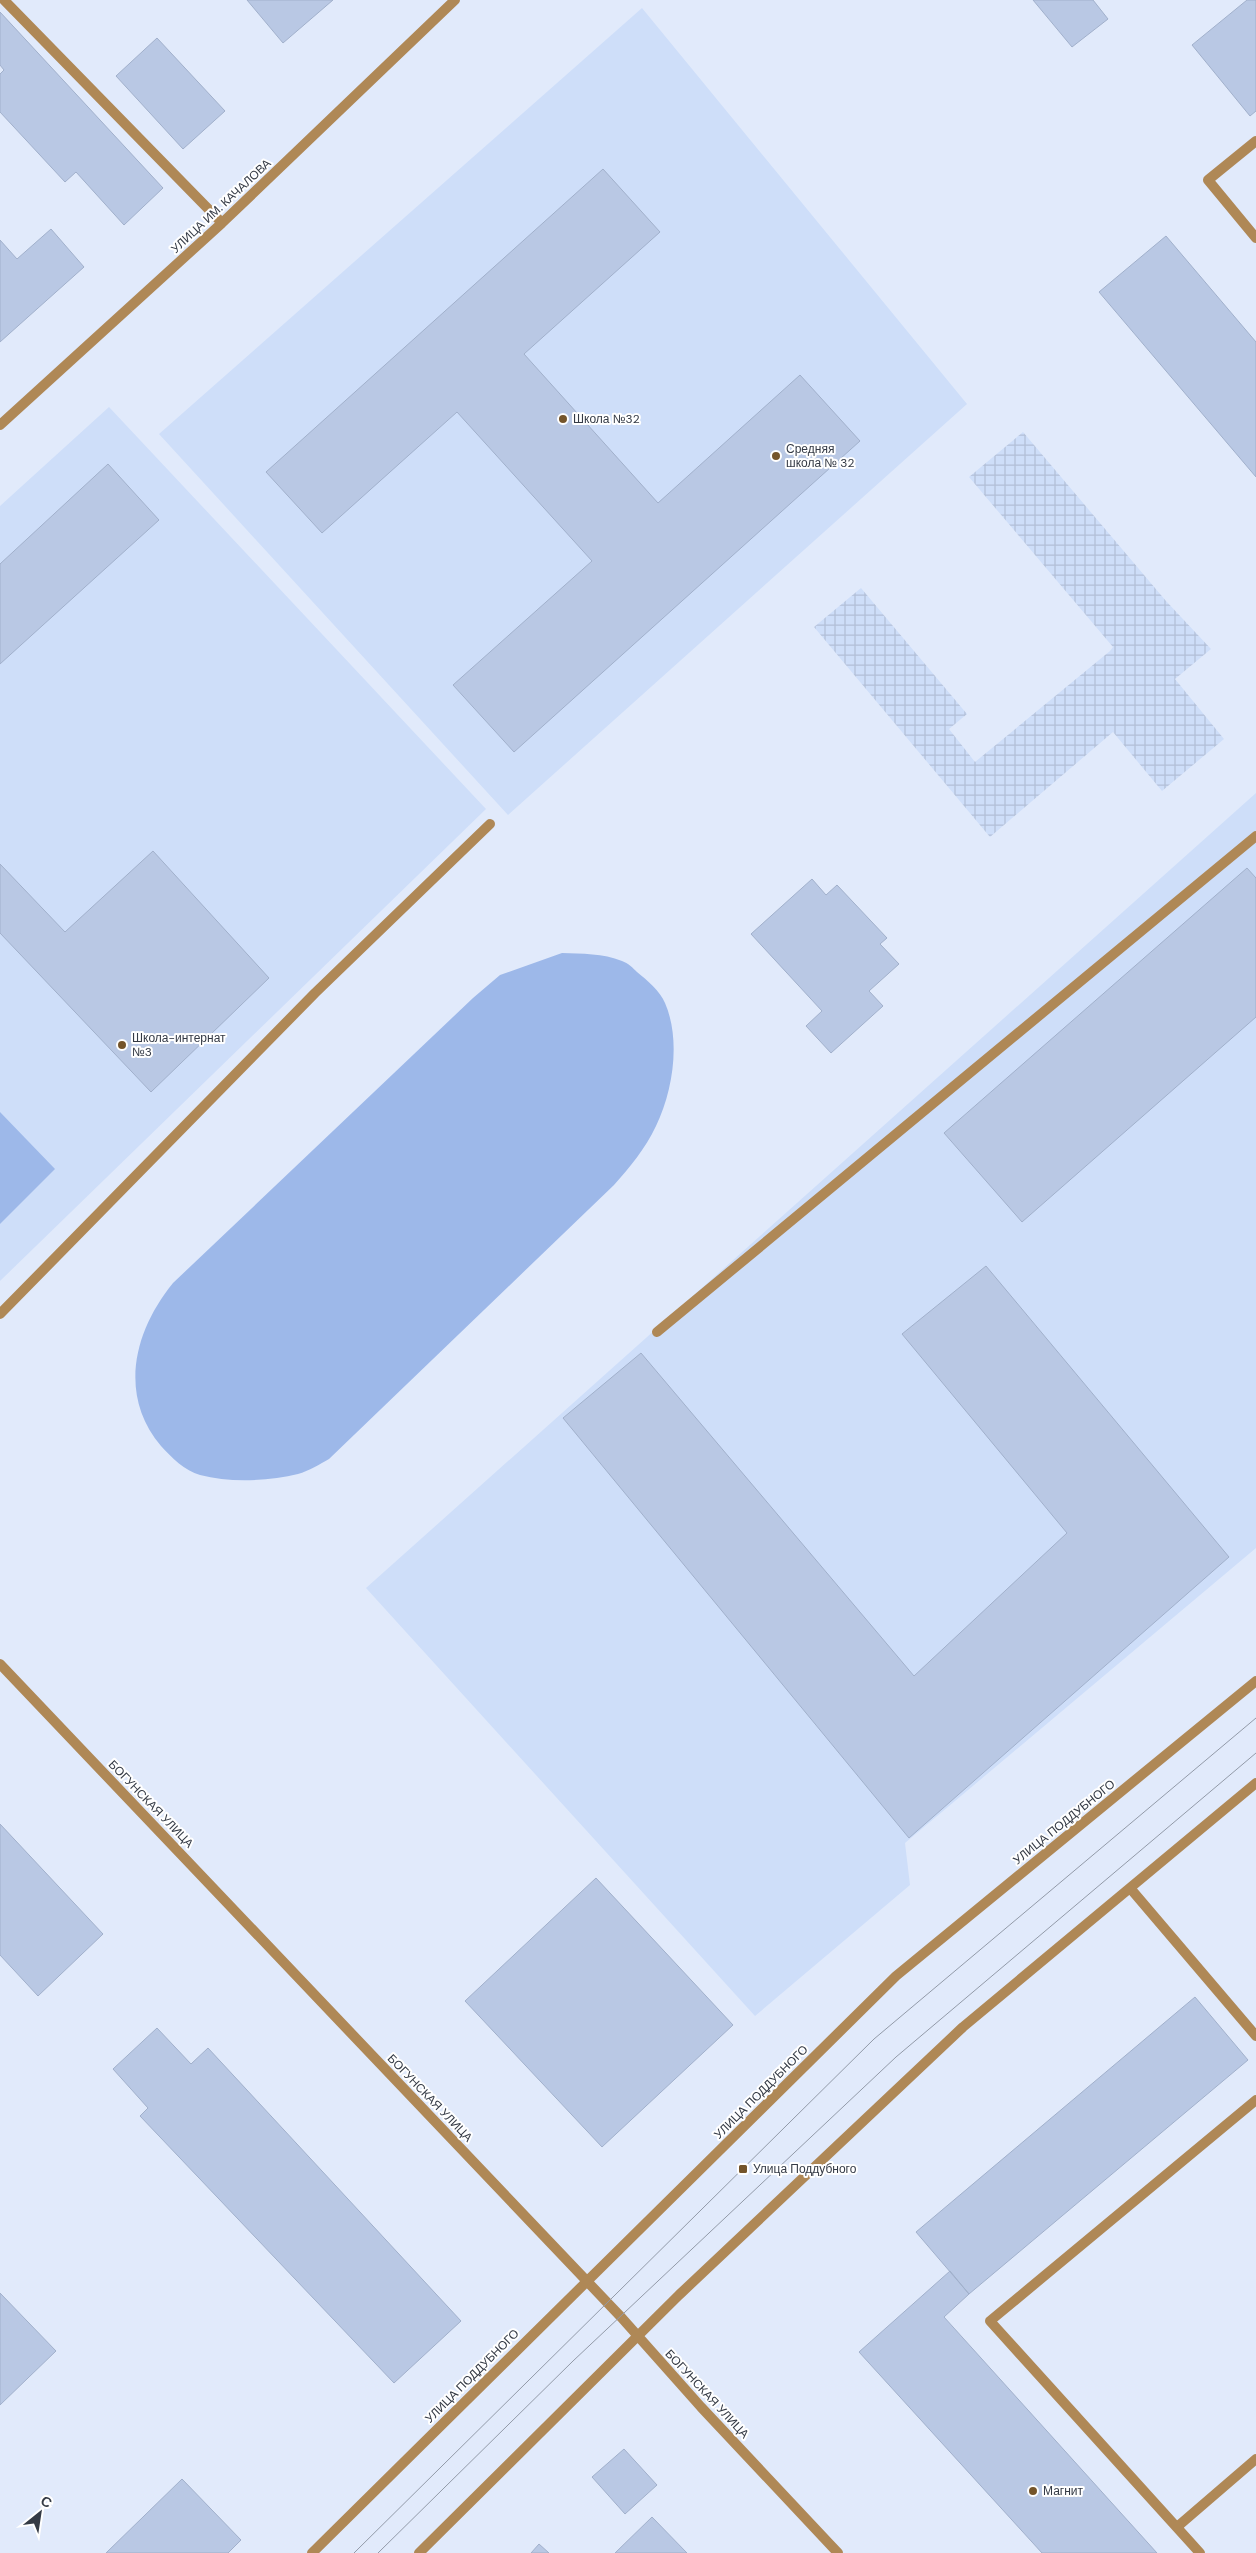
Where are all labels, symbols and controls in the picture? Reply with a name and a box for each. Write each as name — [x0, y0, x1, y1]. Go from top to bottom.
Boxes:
street label: УЛИЦА ИМ. КАЧАЛОВА — [168, 155, 274, 257]
place label: Школа №32 — [573, 411, 640, 427]
marker: Школа №32 — [557, 413, 569, 425]
place label: Средняя школа № 32 — [786, 441, 854, 471]
marker: Средняя школа № 32 — [770, 450, 782, 462]
place label: Школа-интернат №3 — [132, 1030, 226, 1060]
marker: Школа-интернат №3 — [116, 1039, 128, 1051]
street label: БОГУНСКАЯ УЛИЦА — [105, 1757, 197, 1851]
street label: УЛИЦА ПОДДУБНОГО — [1010, 1776, 1118, 1868]
street label: УЛИЦА ПОДДУБНОГО — [711, 2042, 811, 2142]
street label: БОГУНСКАЯ УЛИЦА — [384, 2051, 476, 2145]
place label: Улица Поддубного — [753, 2161, 857, 2177]
marker: Улица Поддубного — [737, 2163, 749, 2175]
street label: УЛИЦА ПОДДУБНОГО — [422, 2326, 522, 2426]
street label: БОГУНСКАЯ УЛИЦА — [662, 2346, 752, 2442]
place label: Магнит — [1043, 2483, 1084, 2499]
marker: Магнит — [1027, 2485, 1039, 2497]
north arrow — [15, 2488, 65, 2538]
text: С — [38, 2491, 55, 2512]

